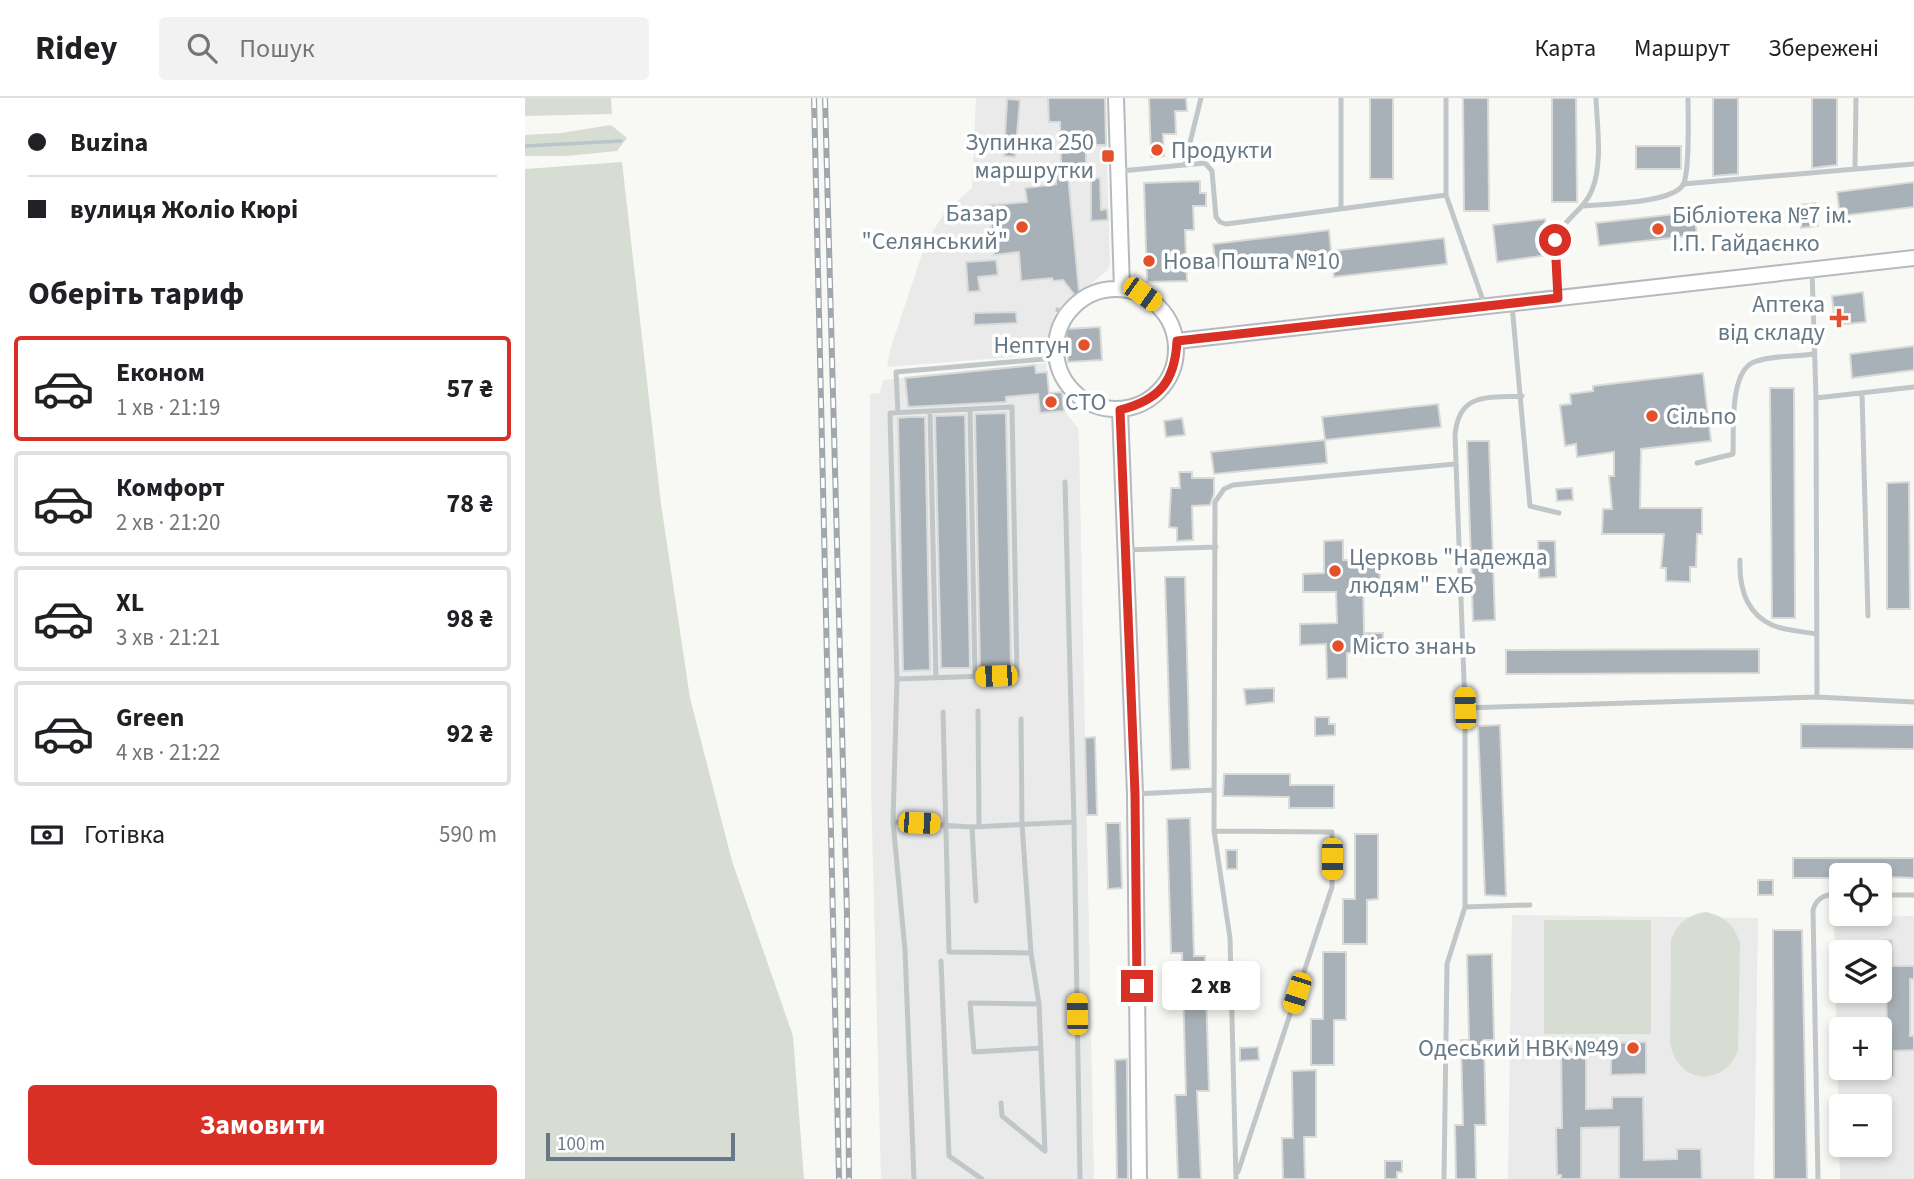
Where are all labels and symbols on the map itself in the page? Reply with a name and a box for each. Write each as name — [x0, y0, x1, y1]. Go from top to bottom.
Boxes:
place label: Зупинка 250 маршрутки — [965, 125, 1094, 188]
place label: Продукти — [1171, 133, 1273, 168]
marker: Продукти — [1149, 142, 1165, 158]
marker: Зупинка 250 маршрутки — [1100, 148, 1116, 164]
place label: Базар "Селянський" — [862, 196, 1008, 259]
place label: Бібліотека №7 ім. І.П. Гайдаєнко — [1672, 198, 1852, 261]
marker: Базар "Селянський" — [1014, 219, 1030, 235]
marker: Бібліотека №7 ім. І.П. Гайдаєнко — [1650, 221, 1666, 237]
route start — [1539, 224, 1571, 256]
place label: Нова Пошта №10 — [1163, 244, 1340, 279]
marker: Нова Пошта №10 — [1141, 253, 1157, 269]
car — [1119, 273, 1166, 315]
place label: Аптека від складу — [1718, 287, 1825, 350]
marker: Аптека від складу — [1831, 310, 1847, 326]
place label: Нептун — [993, 328, 1070, 363]
marker: Нептун — [1076, 337, 1092, 353]
place label: СТО — [1065, 385, 1107, 420]
marker: СТО — [1043, 394, 1059, 410]
place label: Сільпо — [1666, 399, 1736, 434]
marker: Сільпо — [1644, 408, 1660, 424]
place label: Церковь "Надежда людям" ЕХБ — [1349, 540, 1547, 603]
marker: Церковь "Надежда людям" ЕХБ — [1327, 563, 1343, 579]
place label: Місто знань — [1352, 629, 1476, 664]
marker: Місто знань — [1330, 638, 1346, 654]
car — [975, 665, 1018, 687]
car — [1454, 687, 1477, 729]
car — [898, 812, 941, 834]
car — [1322, 838, 1343, 880]
callout: 2 хв — [1161, 962, 1259, 1010]
route end — [1121, 970, 1153, 1002]
car — [1281, 970, 1314, 1016]
car — [1067, 993, 1088, 1035]
place label: Одеський НВК №49 — [1418, 1031, 1619, 1066]
marker: Одеський НВК №49 — [1625, 1040, 1641, 1056]
scale bar — [546, 1130, 735, 1162]

